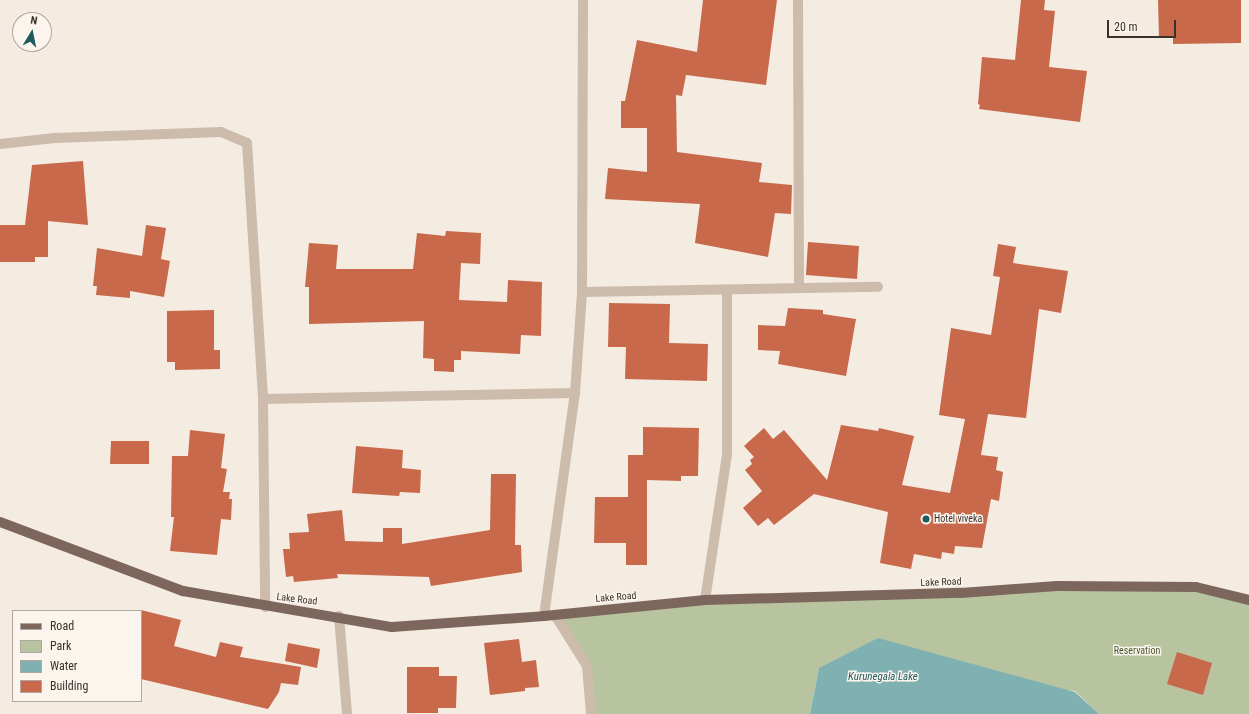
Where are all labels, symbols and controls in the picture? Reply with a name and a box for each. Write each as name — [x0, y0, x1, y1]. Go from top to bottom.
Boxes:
north arrow — [12, 12, 52, 52]
scale bar — [1109, 12, 1178, 38]
text: N — [30, 14, 38, 28]
text: 20 m — [1114, 20, 1138, 34]
place label: Hotel viveka — [934, 513, 982, 525]
marker: Hotel viveka — [921, 514, 931, 524]
street label: Lake Road — [920, 575, 962, 589]
street label: Lake Road — [595, 589, 637, 605]
street label: Lake Road — [276, 591, 318, 607]
legend — [12, 610, 142, 702]
text: Road — [50, 619, 74, 633]
text: Park — [50, 639, 71, 653]
park label: Reservation — [1114, 645, 1160, 657]
text: Water — [50, 659, 78, 673]
water label: Kurunegala Lake — [848, 670, 918, 684]
text: Building — [50, 679, 88, 693]

